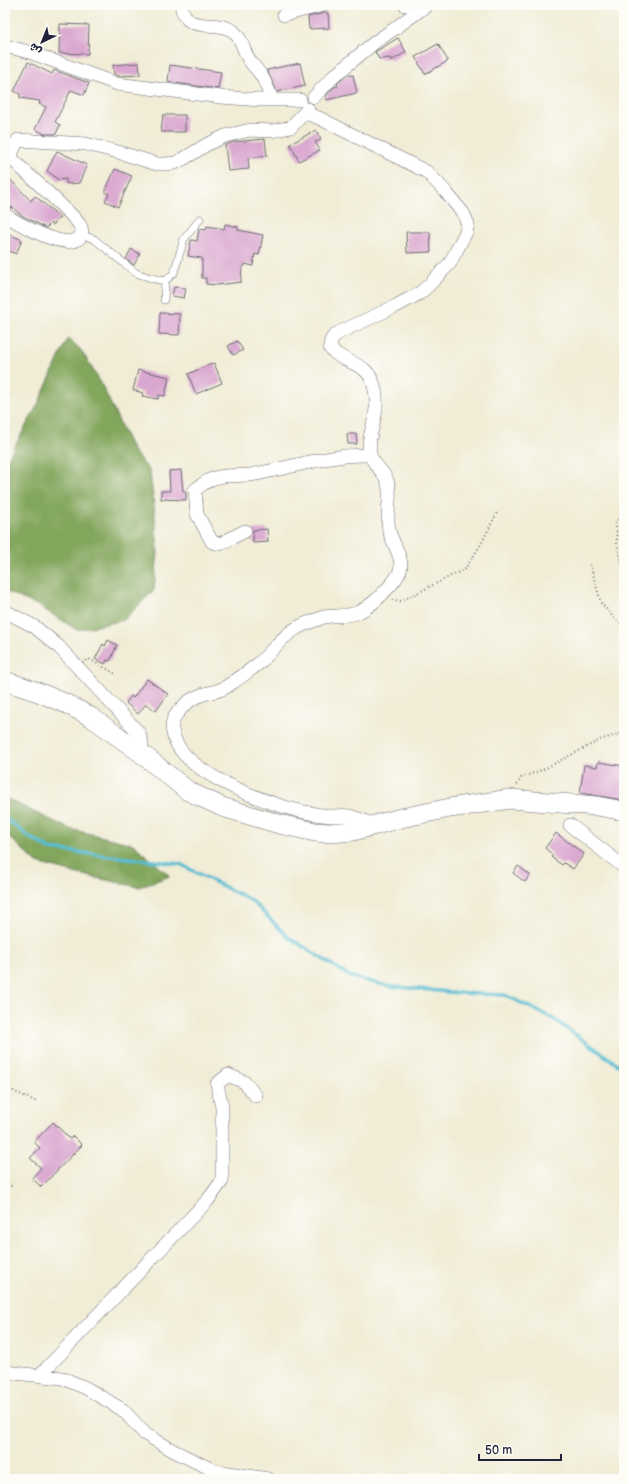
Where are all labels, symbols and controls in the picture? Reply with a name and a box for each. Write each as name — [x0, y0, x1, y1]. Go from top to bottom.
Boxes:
north arrow — [22, 22, 62, 62]
text: ش — [27, 40, 44, 58]
scale bar — [479, 1436, 561, 1462]
text: 50 m — [485, 1443, 512, 1458]

